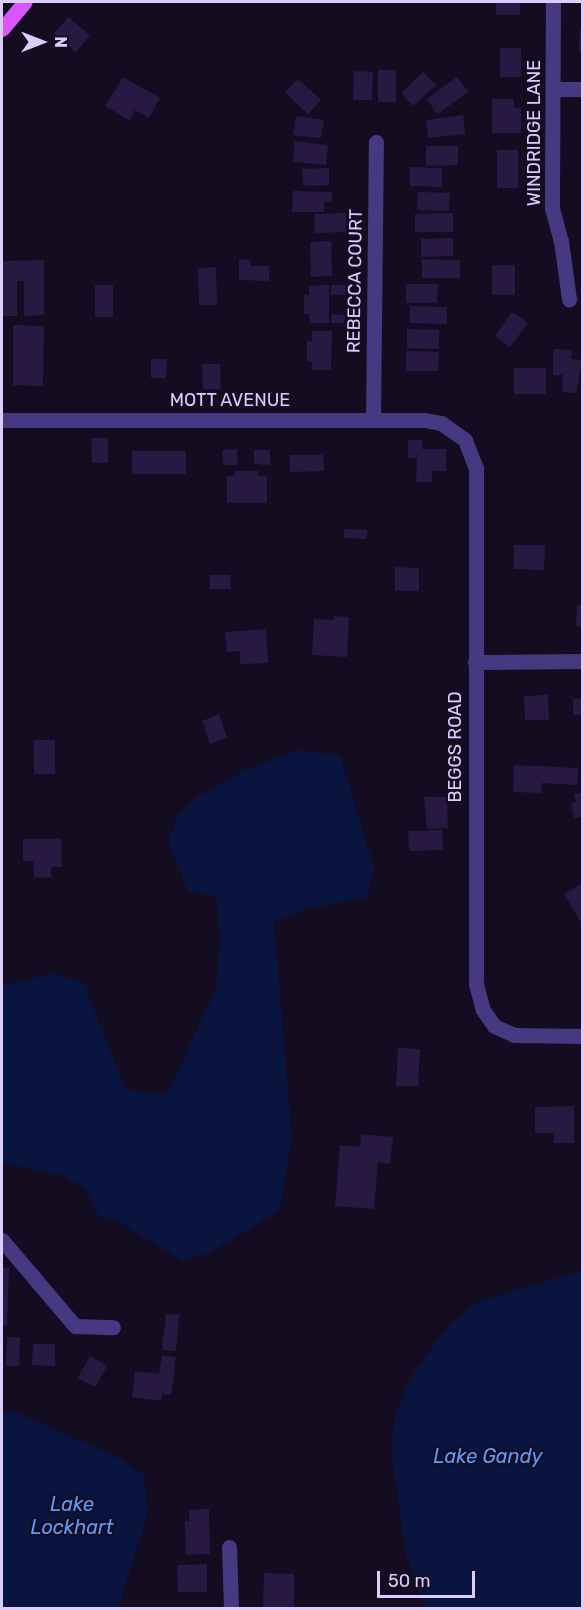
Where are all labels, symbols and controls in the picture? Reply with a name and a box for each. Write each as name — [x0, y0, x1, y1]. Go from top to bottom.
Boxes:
north arrow — [12, 12, 72, 72]
text: N — [51, 36, 70, 48]
street label: WINDRIDGE LANE — [523, 60, 545, 206]
street label: REBECCA COURT — [343, 208, 367, 354]
street label: MOTT AVENUE — [169, 389, 291, 411]
street label: BEGGS ROAD — [444, 691, 466, 803]
water label: Lake Gandy — [433, 1444, 543, 1468]
water label: Lake Lockhart — [31, 1492, 113, 1539]
scale bar — [380, 1559, 478, 1597]
text: 50 m — [388, 1570, 431, 1592]

